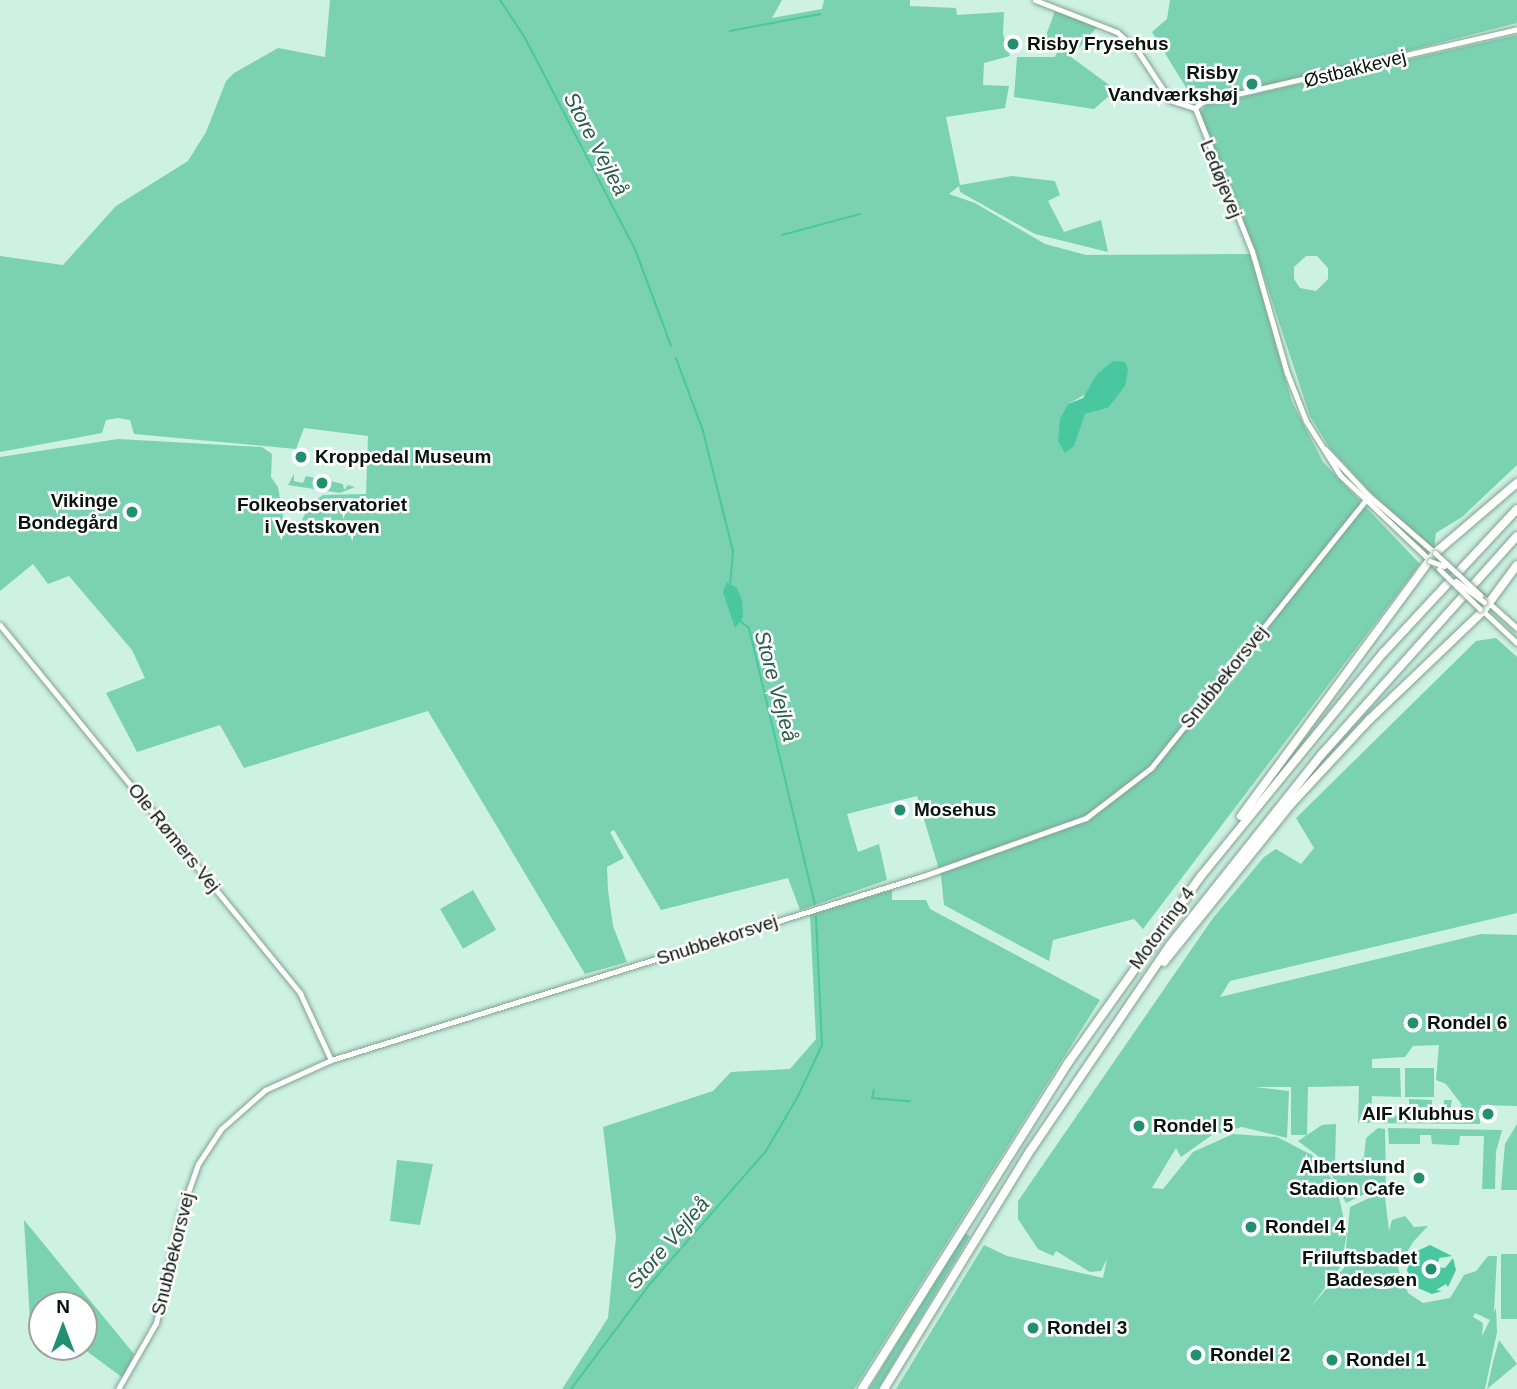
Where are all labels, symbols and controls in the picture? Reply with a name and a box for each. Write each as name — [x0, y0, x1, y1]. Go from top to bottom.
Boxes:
place label: Risby Frysehus — [1027, 33, 1168, 55]
marker: Risby Frysehus — [1005, 36, 1021, 52]
street label: Østbakkevej — [1302, 45, 1408, 93]
place label: Risby Vandværkshøj — [1108, 62, 1238, 106]
marker: Risby Vandværkshøj — [1244, 76, 1260, 92]
water label: Store Vejleå — [558, 88, 634, 200]
street label: Ledøjevej — [1195, 137, 1247, 221]
place label: Kroppedal Museum — [315, 446, 491, 468]
marker: Kroppedal Museum — [293, 449, 309, 465]
marker: Folkeobservatoriet i Vestskoven — [314, 475, 330, 491]
place label: Vikinge Bondegård — [18, 490, 118, 534]
place label: Folkeobservatoriet i Vestskoven — [237, 494, 407, 538]
marker: Vikinge Bondegård — [124, 504, 140, 520]
street label: Snubbekorsvej — [1176, 621, 1272, 733]
water label: Store Vejleå — [749, 628, 803, 744]
street label: Ole Rømers Vej — [123, 779, 225, 897]
place label: Mosehus — [914, 799, 996, 821]
marker: Mosehus — [892, 802, 908, 818]
street label: Motorring 4 — [1125, 882, 1199, 974]
street label: Snubbekorsvej — [654, 910, 780, 970]
place label: Rondel 6 — [1427, 1012, 1507, 1034]
marker: Rondel 6 — [1405, 1015, 1421, 1031]
place label: AIF Klubhus — [1362, 1103, 1474, 1125]
marker: AIF Klubhus — [1480, 1106, 1496, 1122]
place label: Rondel 5 — [1153, 1115, 1233, 1137]
marker: Rondel 5 — [1131, 1118, 1147, 1134]
place label: Albertslund Stadion Cafe — [1289, 1156, 1405, 1200]
marker: Albertslund Stadion Cafe — [1411, 1170, 1427, 1186]
street label: Snubbekorsvej — [147, 1190, 199, 1318]
water label: Store Vejleå — [621, 1192, 715, 1294]
place label: Rondel 4 — [1265, 1216, 1345, 1238]
marker: Rondel 4 — [1243, 1219, 1259, 1235]
place label: Friluftsbadet Badesøen — [1302, 1247, 1417, 1291]
marker: Friluftsbadet Badesøen — [1423, 1261, 1439, 1277]
north arrow — [28, 1291, 98, 1361]
text: N — [56, 1296, 70, 1317]
place label: Rondel 3 — [1047, 1317, 1127, 1339]
marker: Rondel 3 — [1025, 1320, 1041, 1336]
place label: Rondel 2 — [1210, 1344, 1290, 1366]
marker: Rondel 2 — [1188, 1347, 1204, 1363]
place label: Rondel 1 — [1346, 1349, 1426, 1371]
marker: Rondel 1 — [1324, 1352, 1340, 1368]

